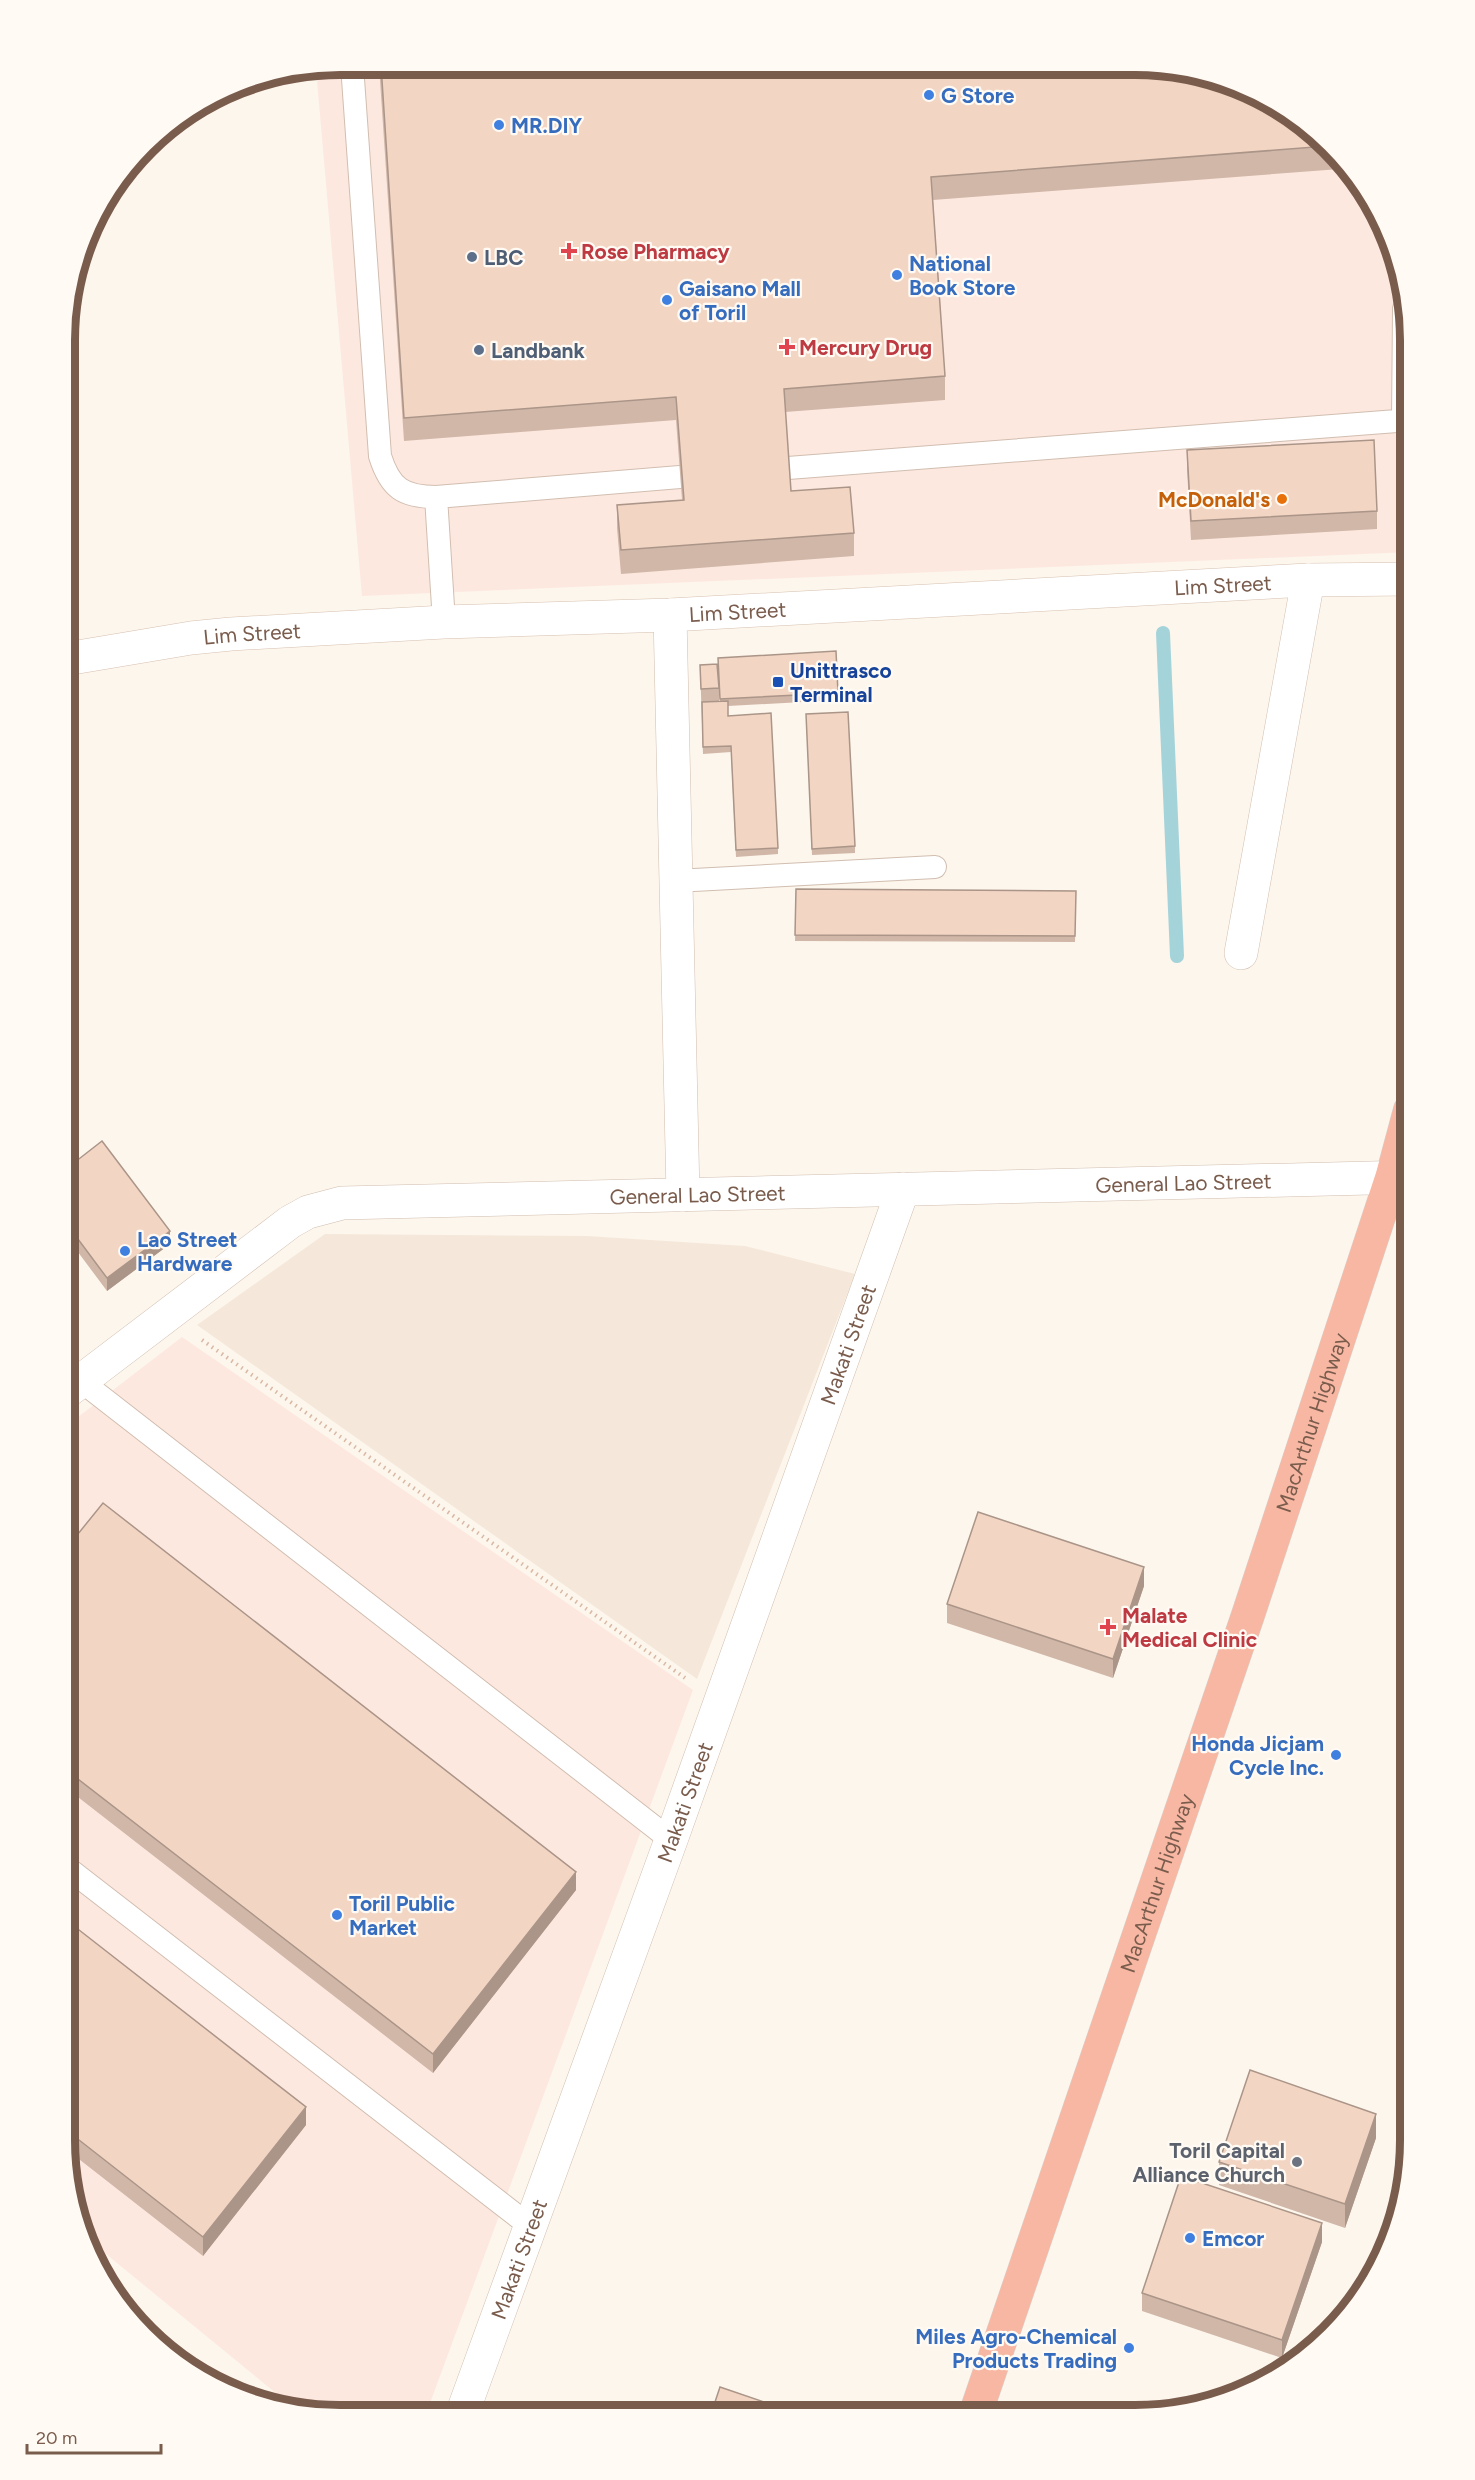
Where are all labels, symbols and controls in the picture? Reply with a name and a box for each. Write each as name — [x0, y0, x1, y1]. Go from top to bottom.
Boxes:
place label: G Store — [941, 83, 1015, 108]
marker: G Store — [922, 88, 936, 102]
place label: MR.DIY — [511, 113, 583, 138]
marker: MR.DIY — [492, 118, 506, 132]
place label: Rose Pharmacy — [581, 239, 730, 264]
marker: Rose Pharmacy — [562, 244, 576, 258]
place label: LBC — [484, 245, 523, 270]
marker: LBC — [465, 250, 479, 264]
place label: National Book Store — [909, 251, 1016, 300]
marker: National Book Store — [890, 268, 904, 282]
place label: Gaisano Mall of Toril — [679, 276, 801, 325]
marker: Gaisano Mall of Toril — [660, 293, 674, 307]
place label: Mercury Drug — [799, 335, 932, 360]
place label: Landbank — [491, 338, 586, 363]
marker: Mercury Drug — [780, 340, 794, 354]
marker: Landbank — [472, 343, 486, 357]
place label: McDonald's — [1158, 487, 1270, 512]
marker: McDonald's — [1275, 492, 1289, 506]
street label: Lim Street — [1173, 570, 1272, 600]
street label: Lim Street — [688, 596, 787, 626]
street label: Lim Street — [202, 618, 302, 649]
place label: Unittrasco Terminal — [790, 658, 892, 707]
marker: Unittrasco Terminal — [771, 675, 785, 689]
street label: General Lao Street — [1095, 1168, 1272, 1197]
street label: General Lao Street — [609, 1180, 786, 1209]
place label: Lao Street Hardware — [137, 1227, 238, 1276]
marker: Lao Street Hardware — [118, 1244, 132, 1258]
street label: Makati Street — [815, 1281, 881, 1408]
street label: MacArthur Highway — [1270, 1330, 1352, 1515]
place label: Malate Medical Clinic — [1122, 1603, 1258, 1652]
marker: Malate Medical Clinic — [1099, 1618, 1117, 1636]
place label: Honda Jicjam Cycle Inc. — [1191, 1731, 1324, 1780]
street label: Makati Street — [651, 1739, 717, 1866]
marker: Honda Jicjam Cycle Inc. — [1329, 1748, 1343, 1762]
street label: MacArthur Highway — [1114, 1790, 1199, 1976]
place label: Toril Public Market — [349, 1891, 455, 1940]
marker: Toril Public Market — [330, 1908, 344, 1922]
place label: Toril Capital Alliance Church — [1132, 2138, 1285, 2187]
marker: Toril Capital Alliance Church — [1290, 2155, 1304, 2169]
street label: Makati Street — [485, 2195, 552, 2322]
place label: Emcor — [1202, 2226, 1264, 2251]
marker: Emcor — [1183, 2231, 1197, 2245]
place label: Miles Agro-Chemical Products Trading — [915, 2324, 1117, 2373]
marker: Miles Agro-Chemical Products Trading — [1122, 2341, 1136, 2355]
scale bar — [27, 2417, 160, 2455]
text: 20 m — [36, 2427, 77, 2449]

